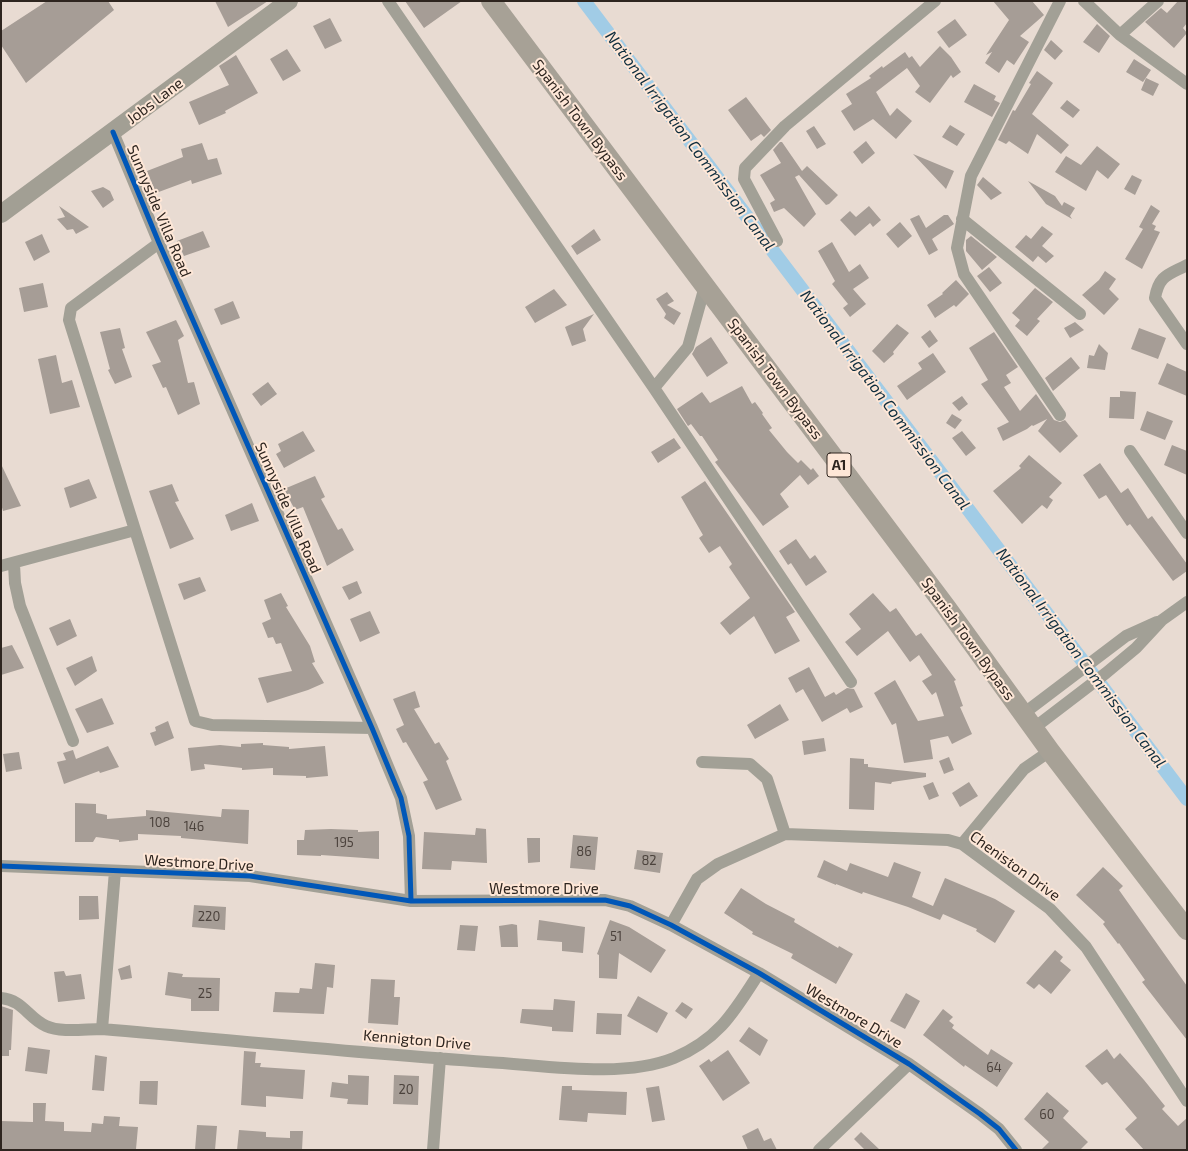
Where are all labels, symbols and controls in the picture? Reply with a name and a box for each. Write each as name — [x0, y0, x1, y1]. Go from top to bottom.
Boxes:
water label: National Irrigation Commission Canal — [601, 27, 779, 255]
street label: Spanish Town Bypass — [529, 56, 631, 184]
street label: Jobs Lane — [123, 74, 187, 128]
street label: Sunnyside Villa Road — [123, 142, 195, 280]
water label: National Irrigation Commission Canal — [796, 286, 974, 514]
street label: Spanish Town Bypass — [724, 315, 826, 443]
street label: Sunnyside Villa Road — [251, 440, 325, 576]
road number: A1 — [827, 453, 851, 477]
water label: National Irrigation Commission Canal — [992, 544, 1170, 772]
street label: Spanish Town Bypass — [918, 574, 1018, 704]
house number: 108 — [150, 815, 170, 831]
house number: 146 — [184, 819, 204, 835]
street label: Cheniston Drive — [966, 827, 1064, 905]
house number: 195 — [334, 835, 354, 851]
house number: 86 — [576, 844, 592, 860]
street label: Westmore Drive — [144, 851, 254, 875]
house number: 82 — [641, 853, 657, 869]
street label: Westmore Drive — [489, 880, 599, 898]
house number: 220 — [198, 909, 220, 925]
house number: 51 — [610, 929, 622, 945]
street label: Westmore Drive — [802, 980, 906, 1052]
house number: 25 — [198, 986, 212, 1002]
street label: Kennigton Drive — [362, 1026, 472, 1054]
house number: 64 — [986, 1060, 1002, 1076]
house number: 20 — [398, 1082, 414, 1098]
house number: 60 — [1039, 1107, 1055, 1123]

